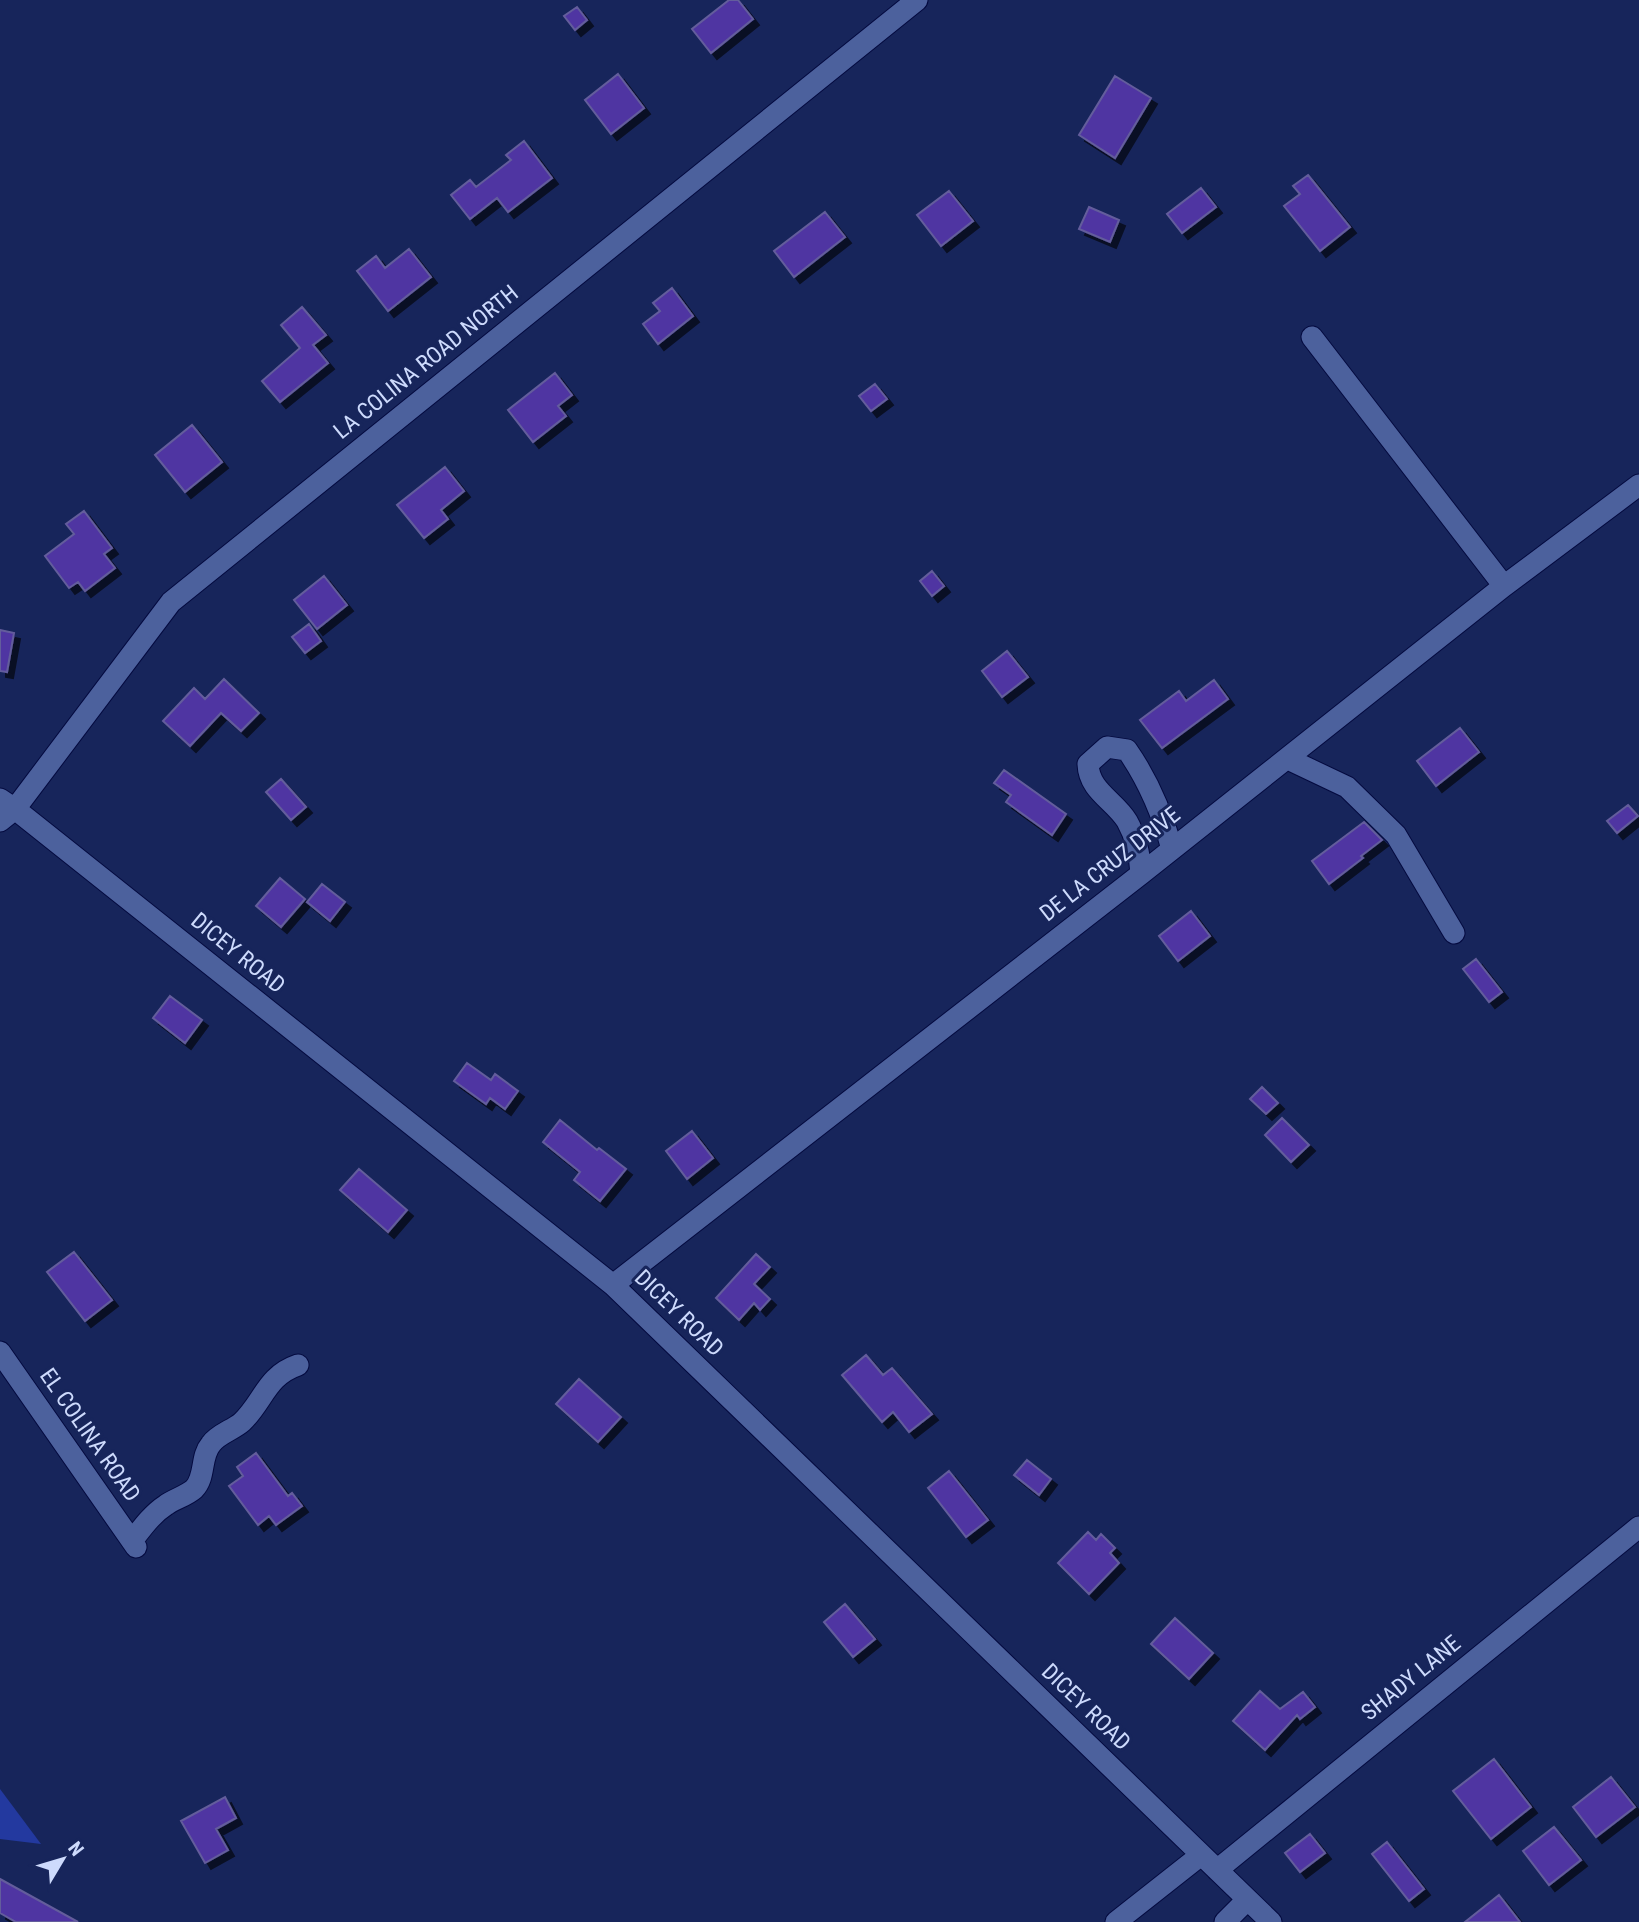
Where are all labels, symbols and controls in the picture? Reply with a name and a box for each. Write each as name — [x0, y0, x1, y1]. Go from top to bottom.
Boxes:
street label: LA COLINA ROAD NORTH — [328, 279, 524, 445]
street label: DE LA CRUZ DRIVE — [1035, 801, 1185, 927]
street label: DICEY ROAD — [186, 907, 290, 999]
street label: DICEY ROAD — [629, 1264, 729, 1362]
street label: EL COLINA ROAD — [34, 1363, 146, 1507]
street label: SHADY LANE — [1356, 1630, 1466, 1726]
street label: DICEY ROAD — [1036, 1658, 1136, 1756]
north arrow — [28, 1824, 98, 1894]
text: N — [63, 1837, 89, 1861]

